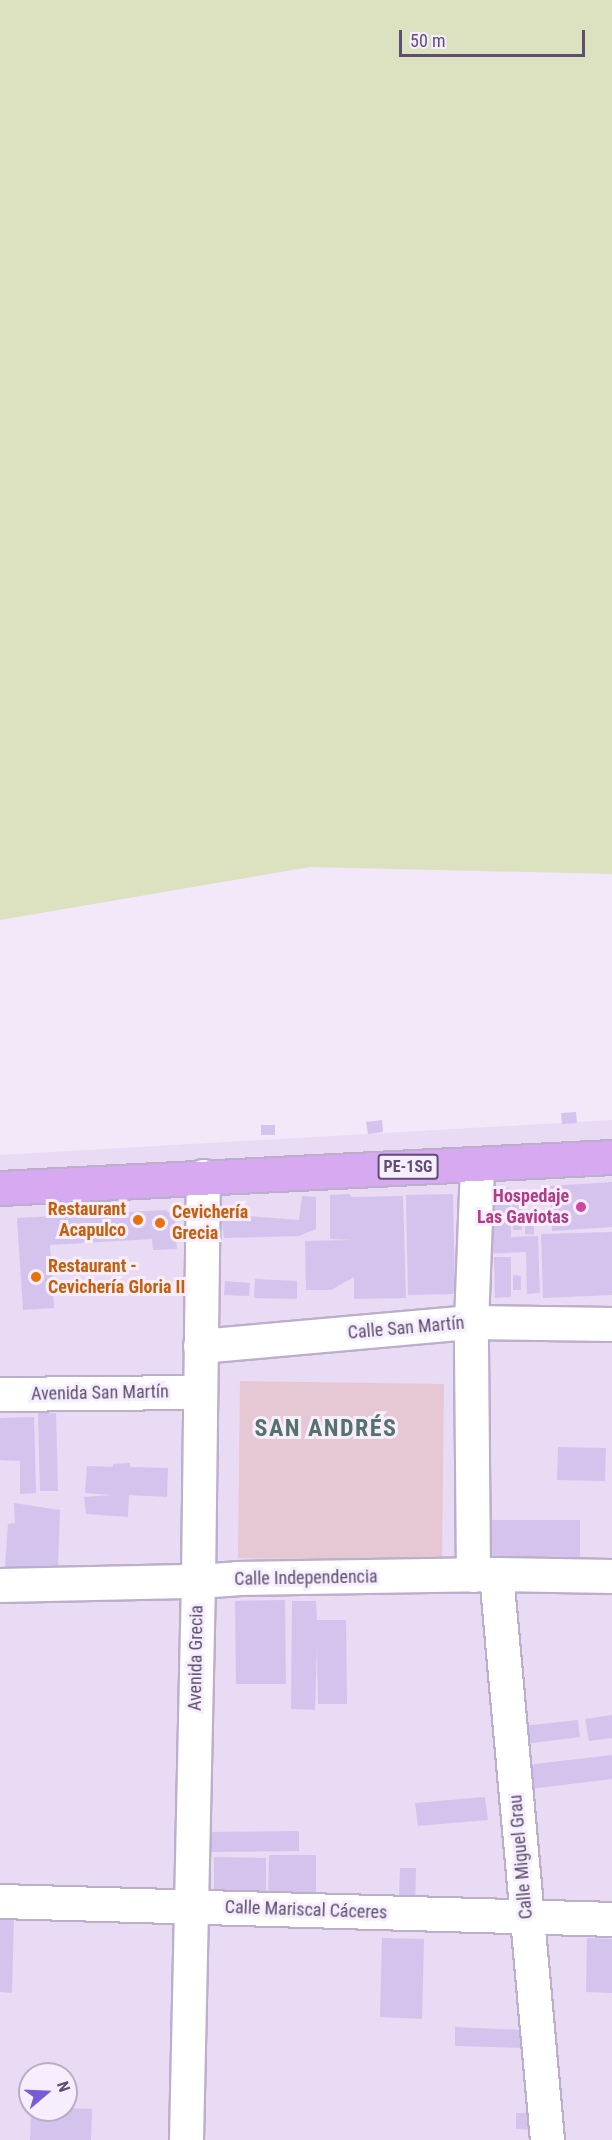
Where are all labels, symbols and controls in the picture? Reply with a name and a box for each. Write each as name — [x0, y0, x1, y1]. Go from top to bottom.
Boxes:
scale bar — [402, 18, 588, 56]
text: 50 m — [410, 30, 445, 51]
road number: PE-1SG — [376, 1154, 440, 1180]
place label: Hospedaje Las Gaviotas — [477, 1186, 569, 1228]
place label: Restaurant Acapulco — [48, 1199, 126, 1242]
marker: Hospedaje Las Gaviotas — [574, 1200, 588, 1214]
place label: Cevichería Grecia — [172, 1202, 248, 1244]
marker: Restaurant Acapulco — [131, 1213, 145, 1227]
marker: Cevichería Grecia — [153, 1216, 167, 1230]
place label: Restaurant - Cevichería Gloria II — [48, 1256, 185, 1298]
marker: Restaurant - Cevichería Gloria II — [29, 1270, 43, 1284]
street label: Calle San Martín — [347, 1312, 465, 1344]
street label: Avenida San Martín — [31, 1381, 169, 1405]
district label: SAN ANDRÉS — [254, 1415, 398, 1443]
street label: Calle Independencia — [234, 1566, 378, 1590]
street label: Avenida Grecia — [184, 1605, 208, 1711]
street label: Calle Miguel Grau — [505, 1794, 537, 1920]
street label: Calle Mariscal Cáceres — [224, 1896, 388, 1924]
north arrow — [18, 2062, 78, 2122]
text: N — [53, 2079, 74, 2094]

